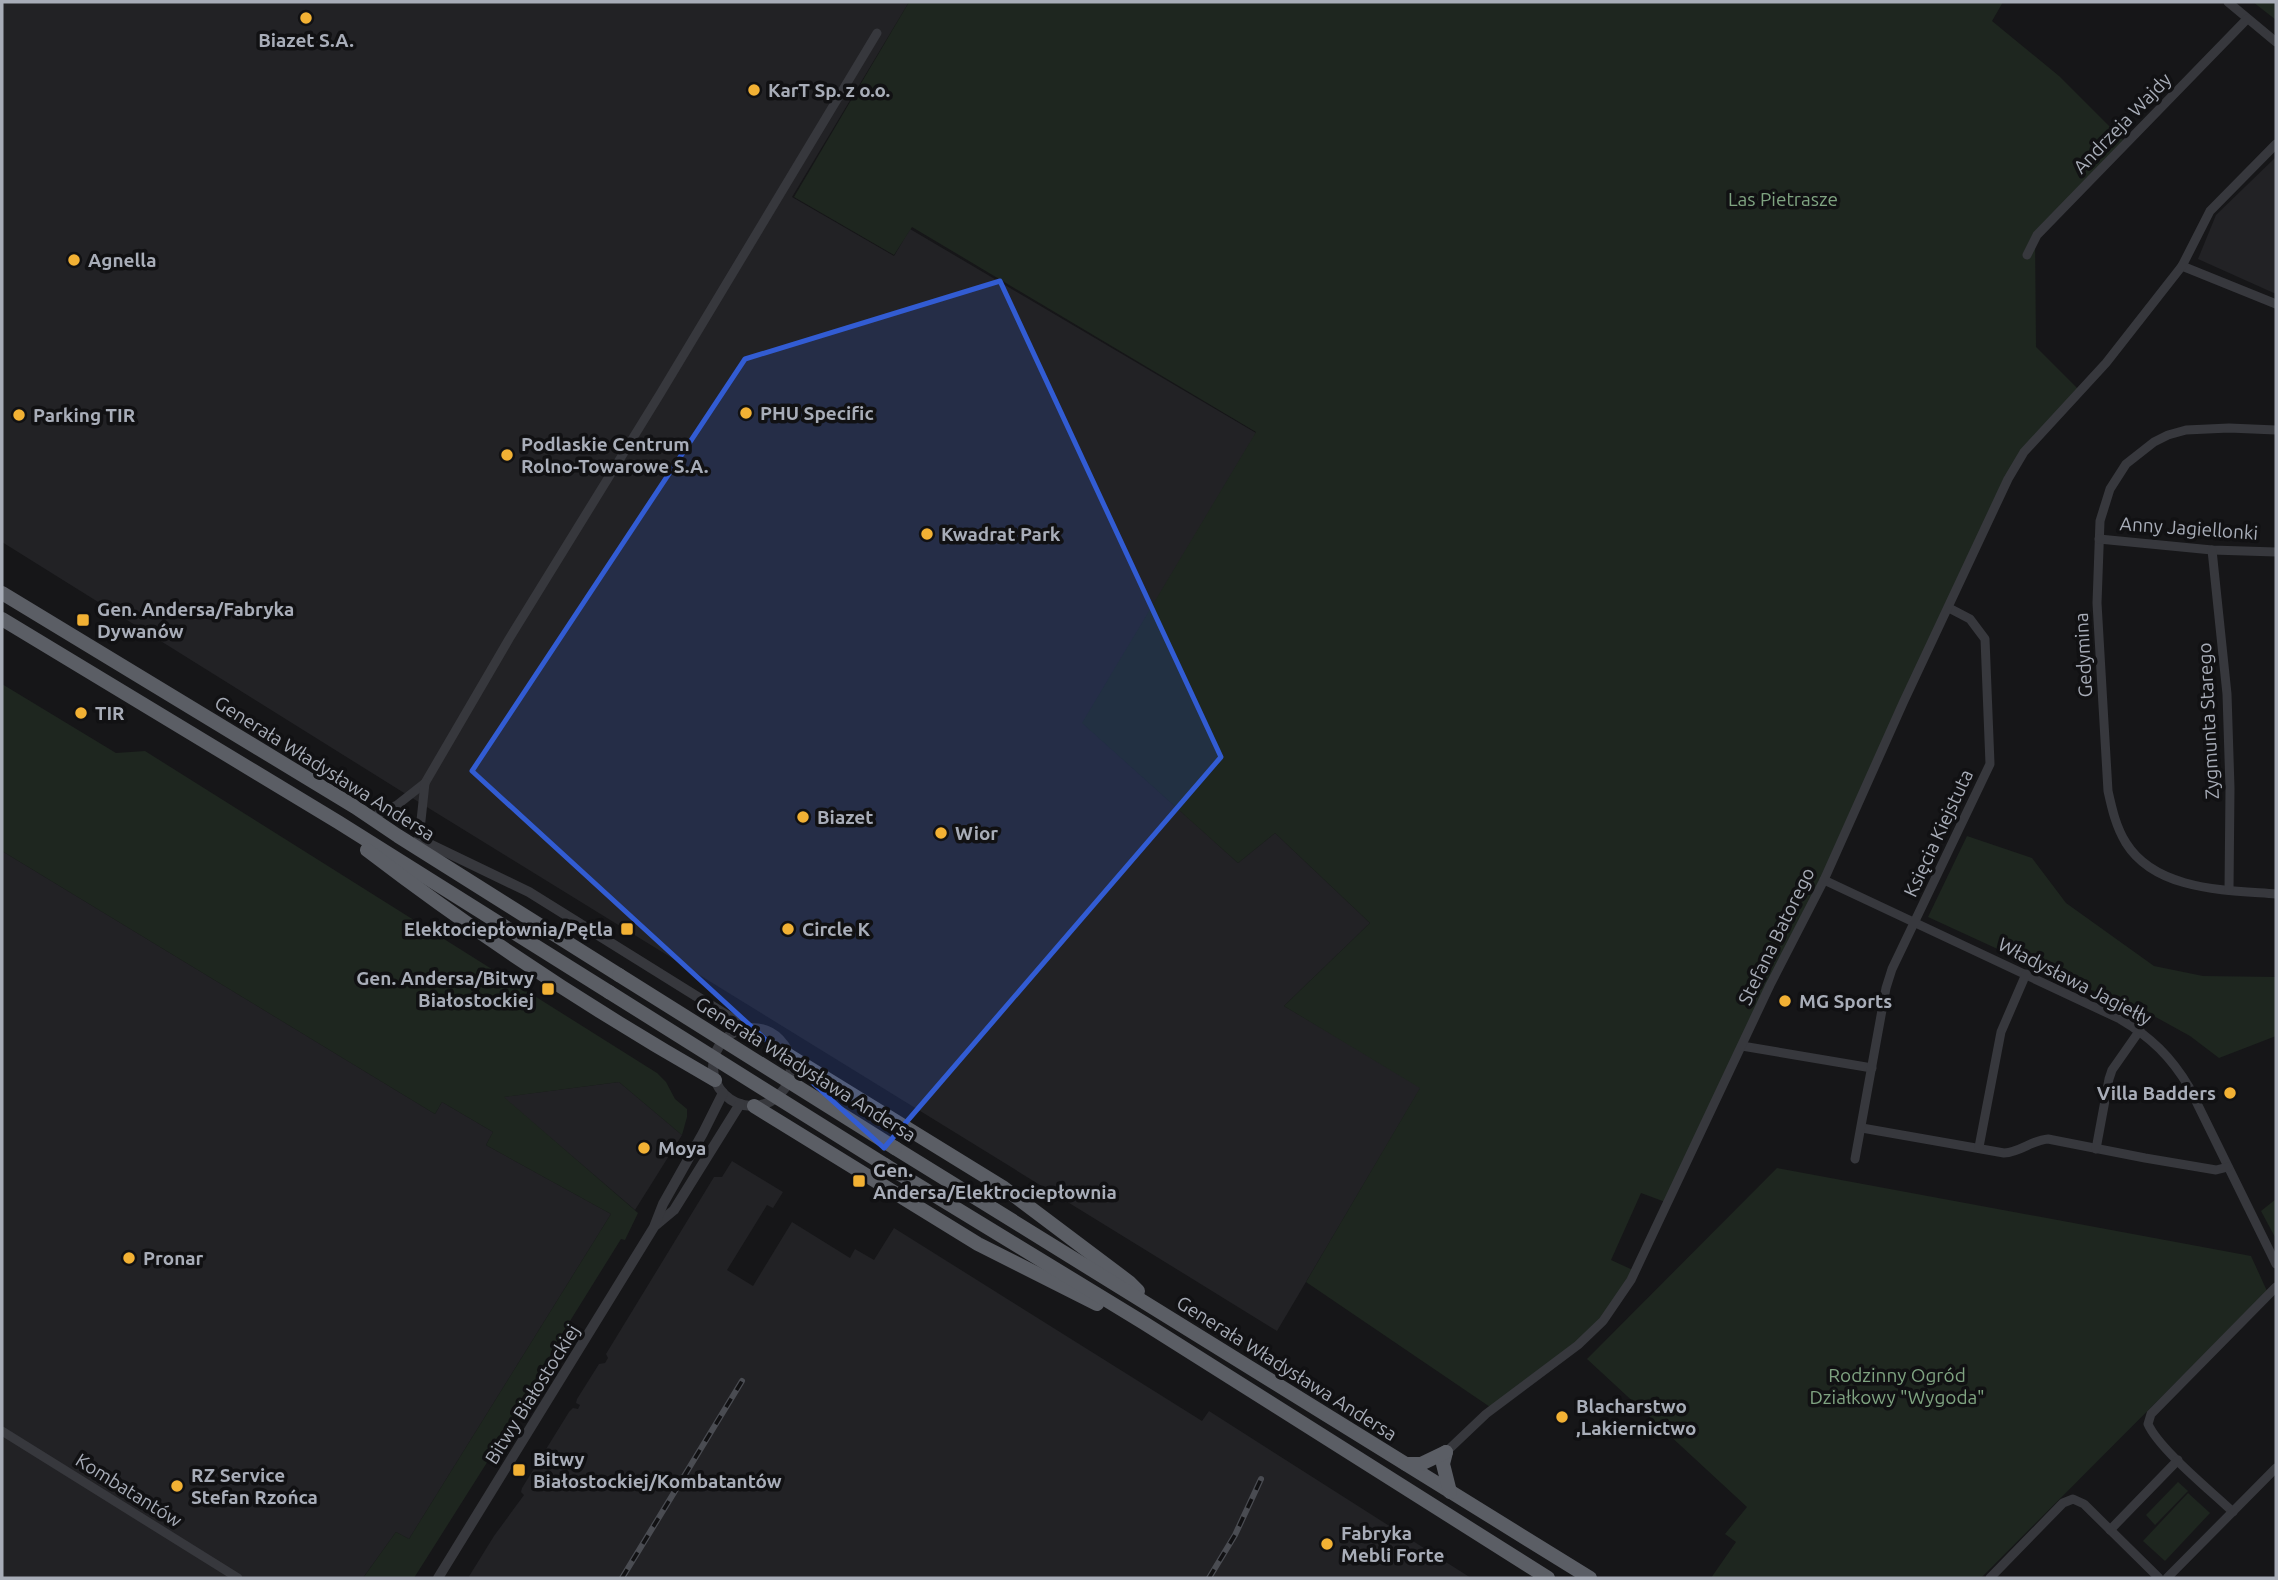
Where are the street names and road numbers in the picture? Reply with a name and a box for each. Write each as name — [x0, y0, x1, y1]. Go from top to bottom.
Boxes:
street label: Andrzeja Wajdy — [2069, 68, 2175, 178]
street label: Anny Jagiellonki — [2119, 512, 2259, 544]
street label: Gedymina — [2070, 612, 2096, 698]
street label: Zygmunta Starego — [2193, 642, 2223, 800]
street label: Generała Władysława Andersa — [211, 691, 439, 845]
street label: Księcia Kiejstuta — [1899, 766, 1977, 900]
street label: Stefana Batorego — [1733, 864, 1819, 1008]
street label: Władysława Jagiełły — [1995, 933, 2155, 1029]
street label: Generała Władysława Andersa — [692, 992, 920, 1146]
street label: Generała Władysława Andersa — [1173, 1291, 1401, 1445]
street label: Bitwy Białostockiej — [480, 1320, 584, 1468]
street label: Kombatantów — [72, 1449, 186, 1532]

